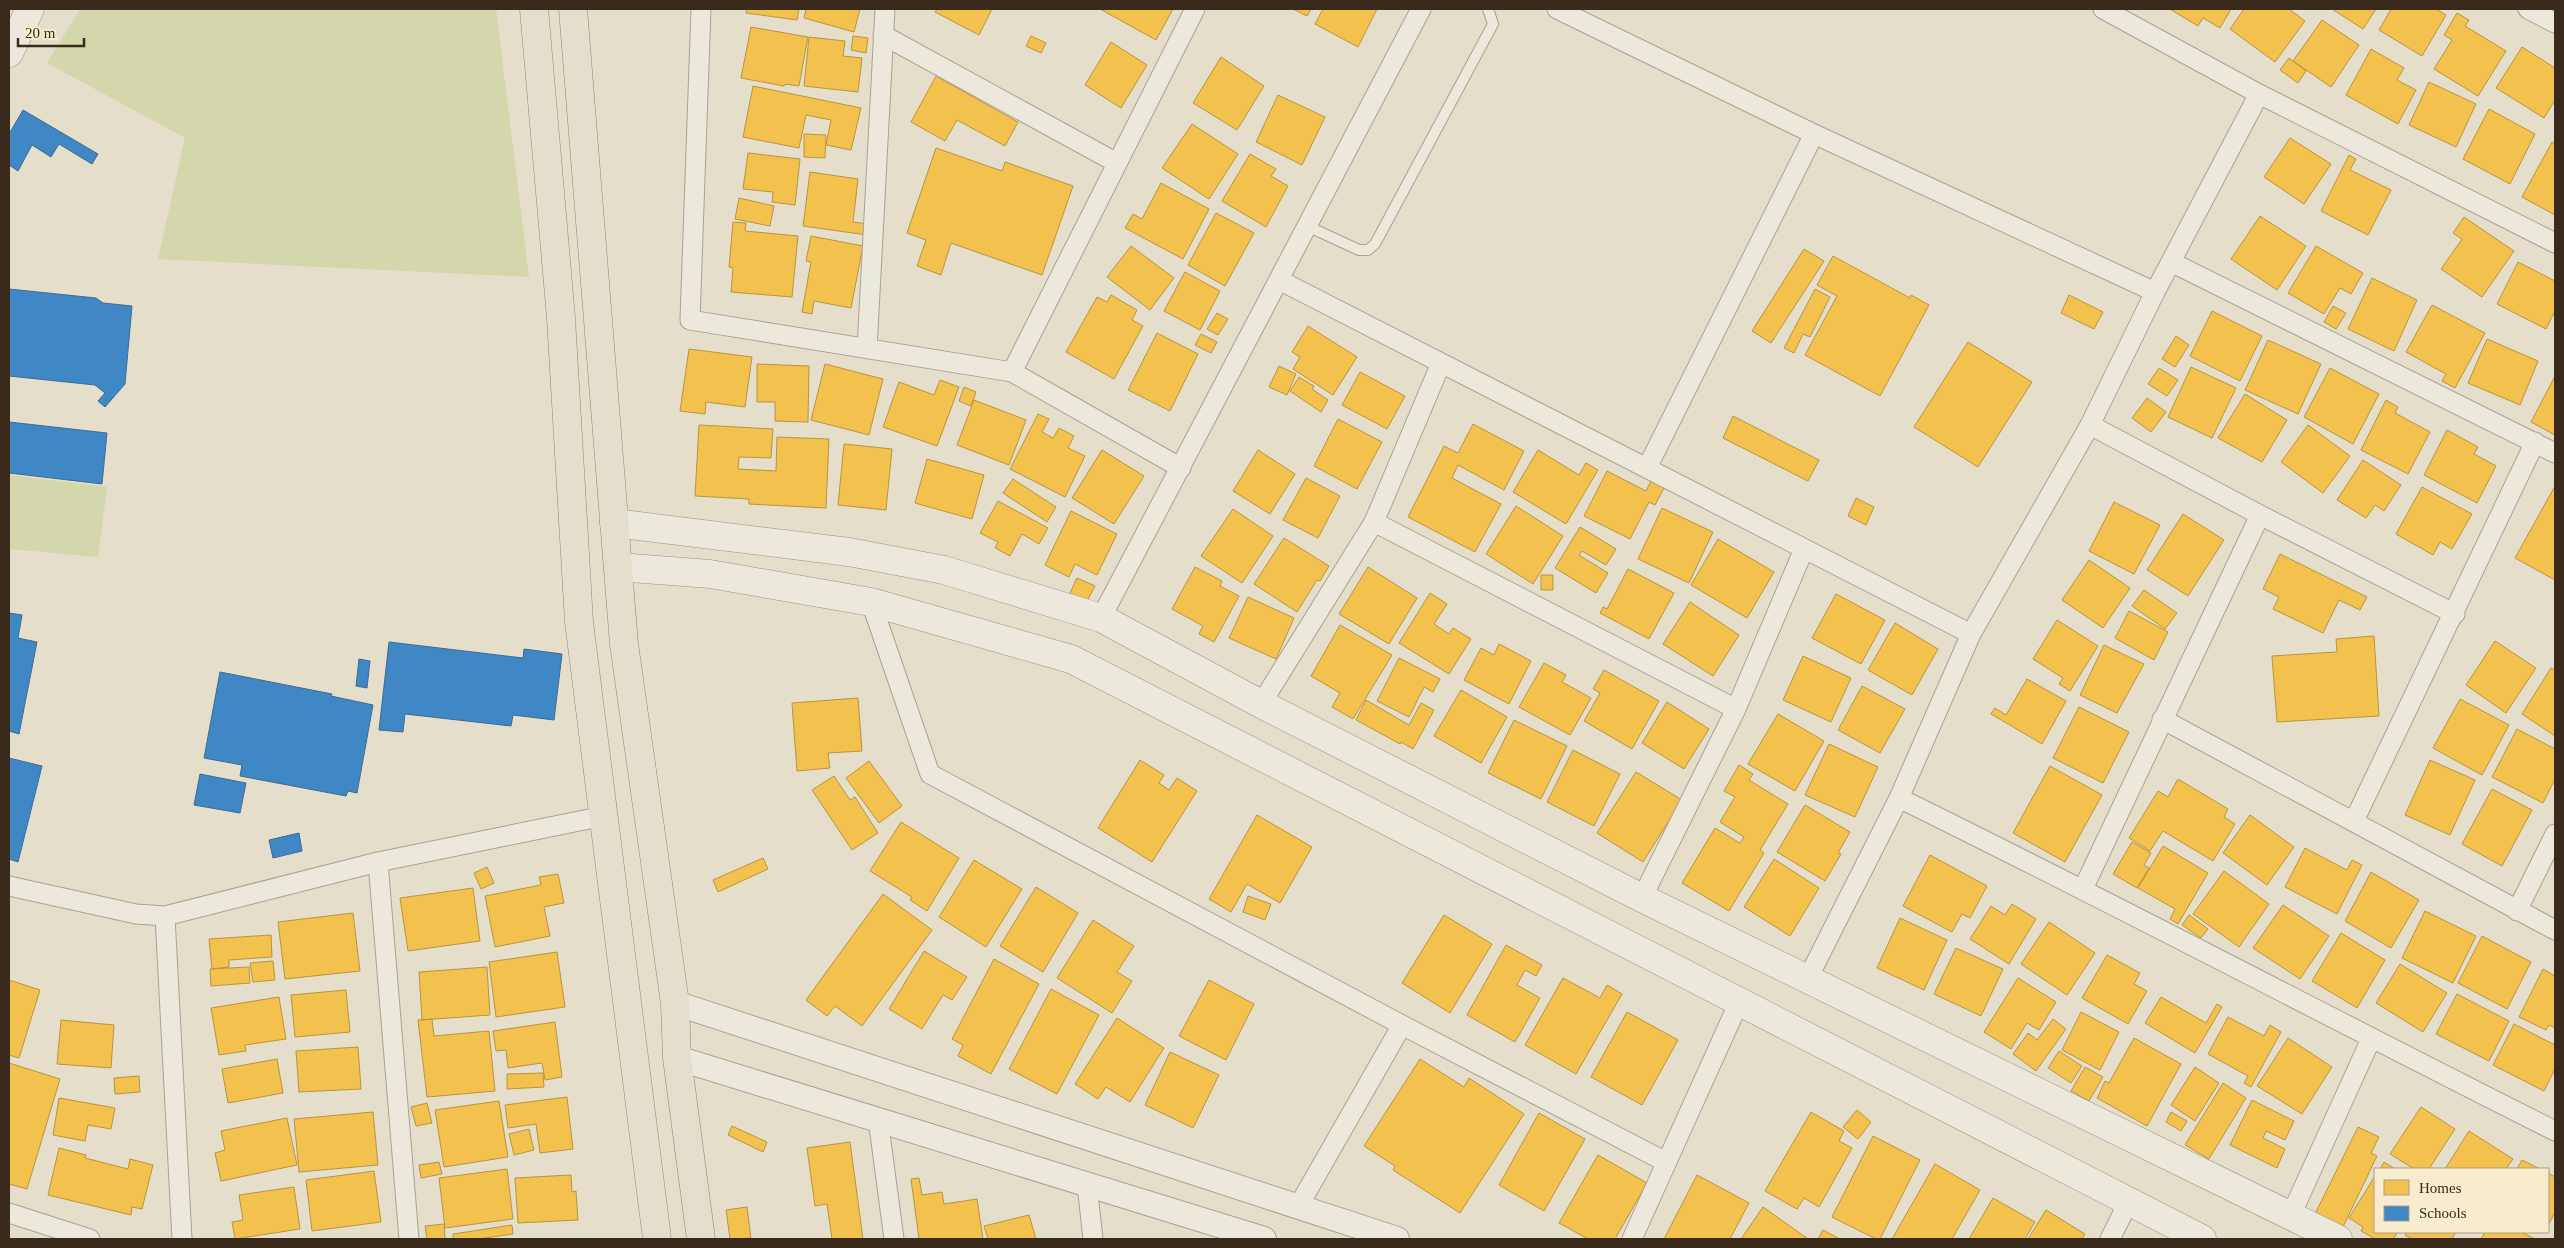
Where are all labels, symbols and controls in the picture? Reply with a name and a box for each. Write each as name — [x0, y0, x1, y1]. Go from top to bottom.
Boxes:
scale bar — [18, 15, 84, 47]
text: 20 m — [25, 25, 56, 41]
legend — [2374, 1168, 2549, 1233]
text: Homes — [2419, 1180, 2462, 1196]
text: Schools — [2419, 1205, 2467, 1221]

